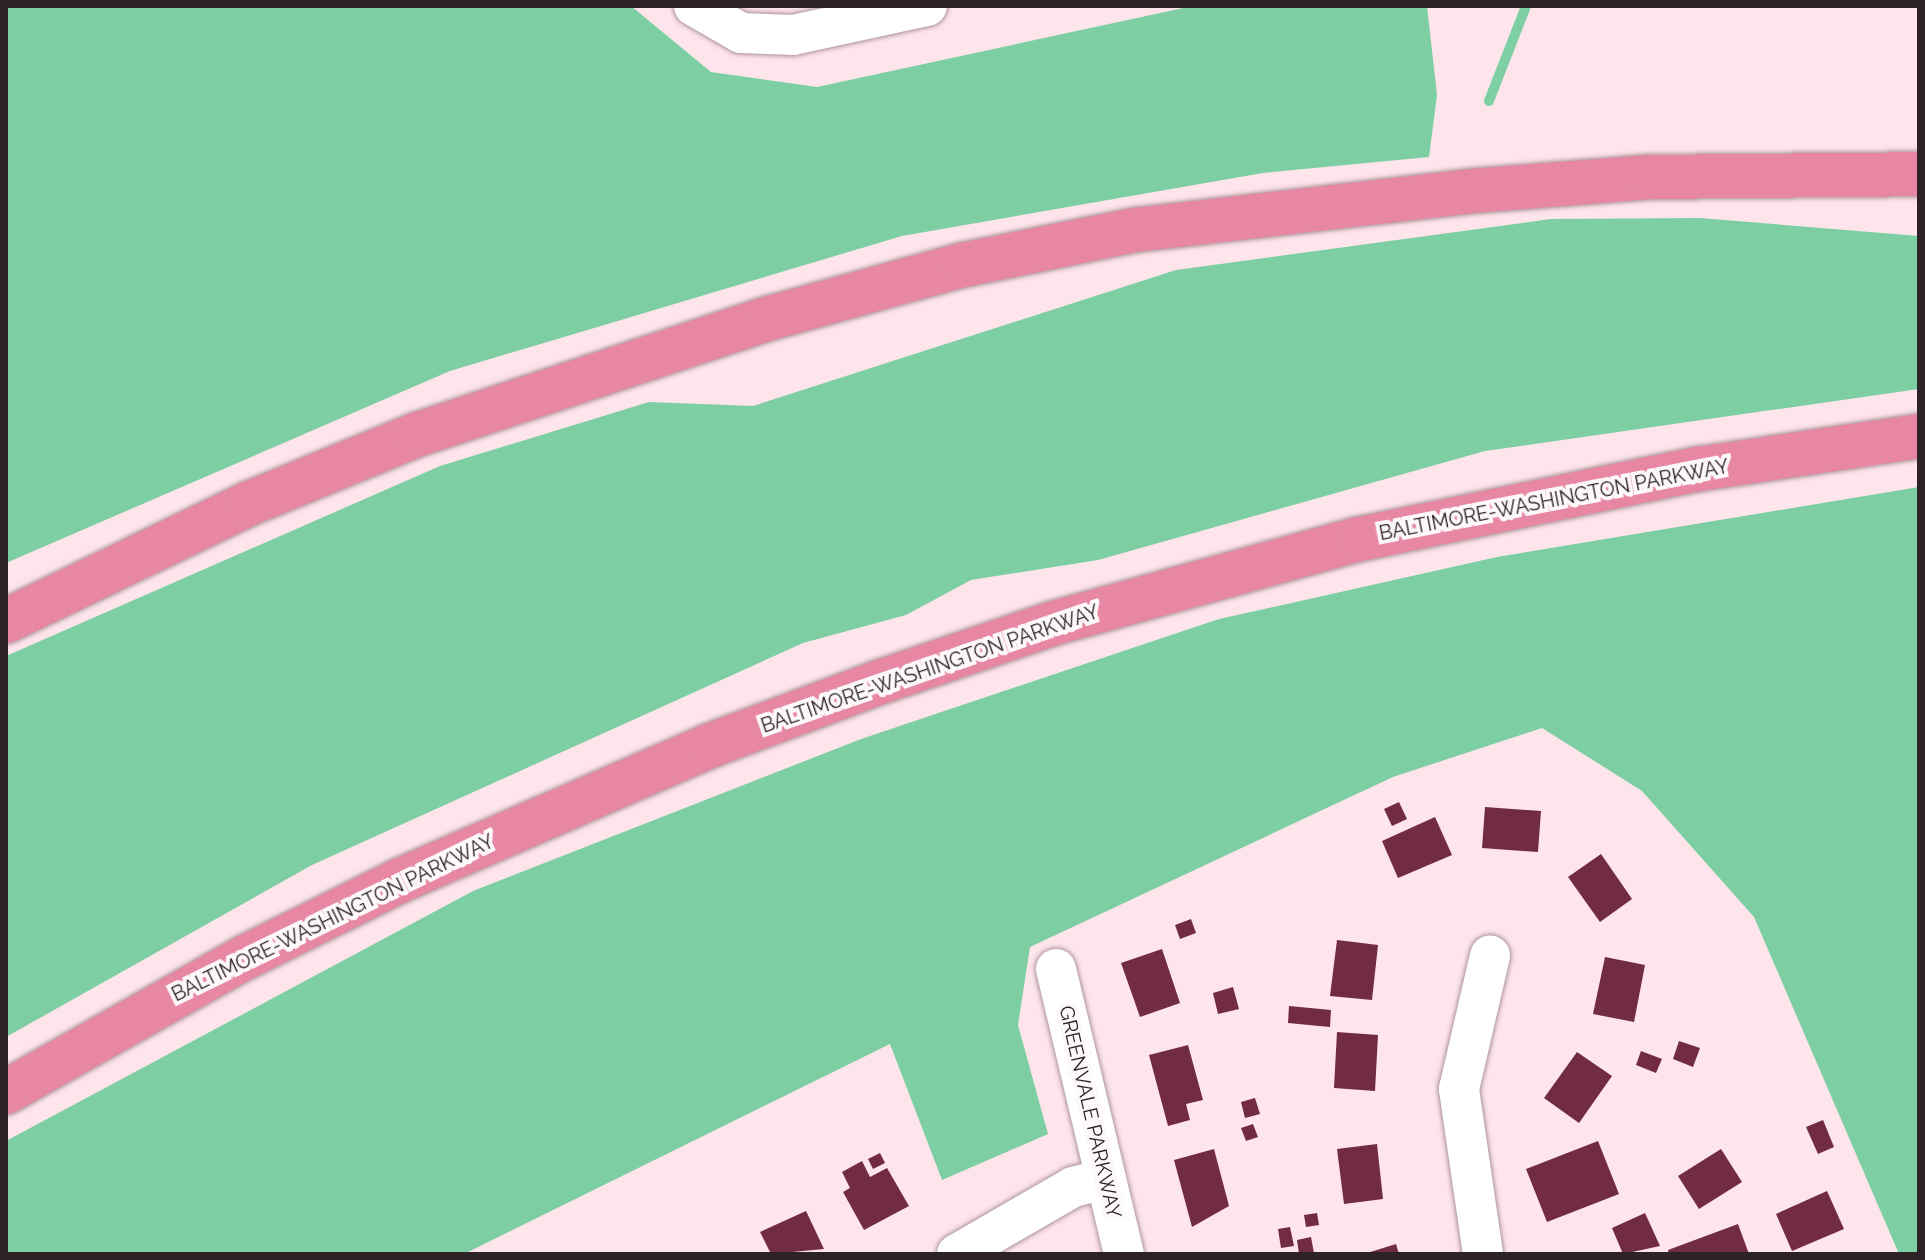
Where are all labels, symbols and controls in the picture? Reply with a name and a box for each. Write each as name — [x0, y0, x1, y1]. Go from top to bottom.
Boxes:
street label: BALTIMORE-WASHINGTON PARKWAY — [1377, 454, 1731, 546]
street label: BALTIMORE-WASHINGTON PARKWAY — [758, 600, 1102, 738]
street label: BALTIMORE-WASHINGTON PARKWAY — [168, 829, 498, 1007]
street label: GREENVALE PARKWAY — [1054, 1003, 1126, 1221]

